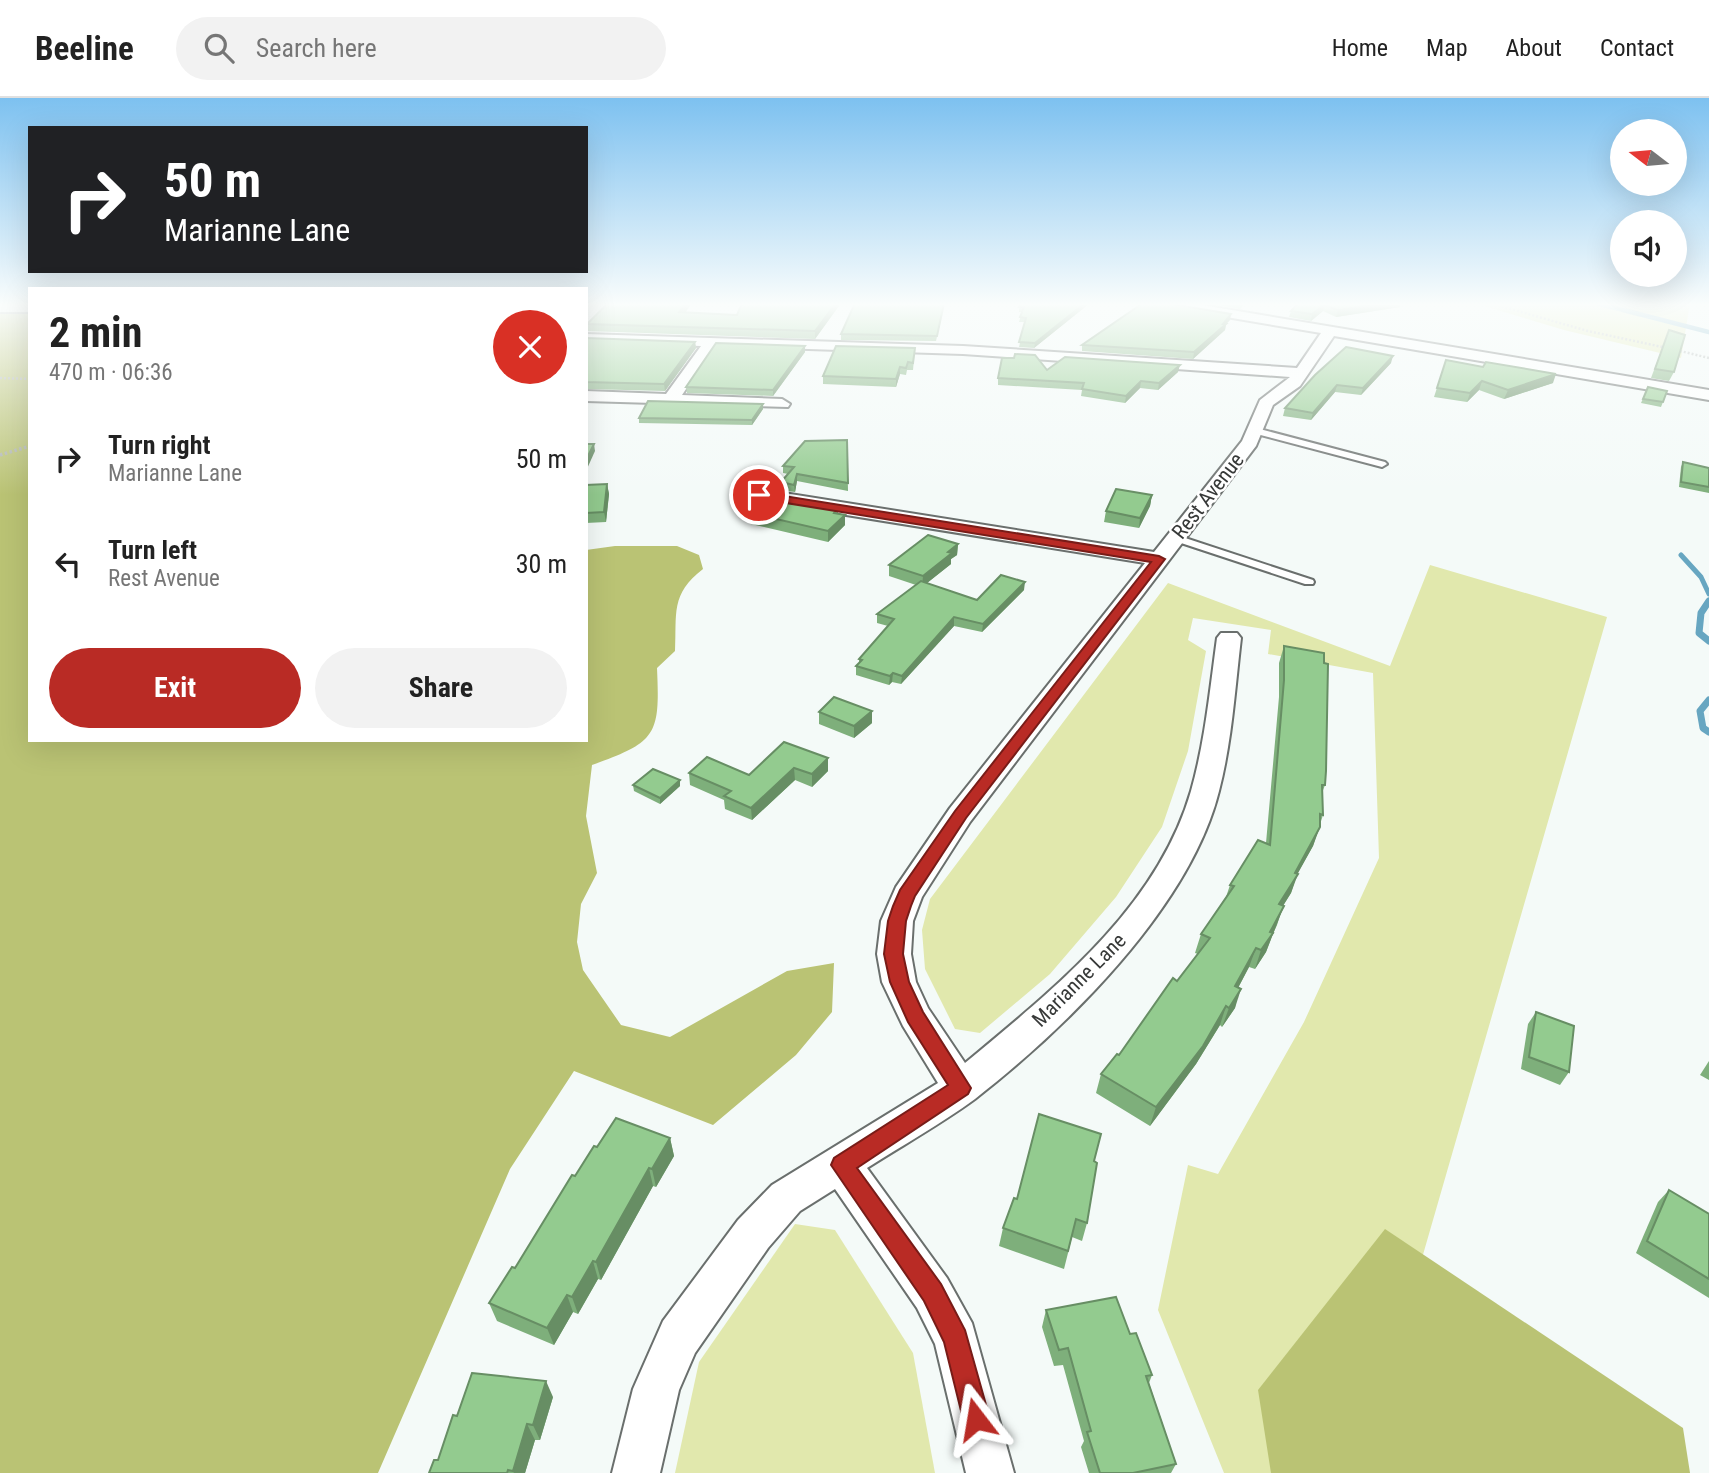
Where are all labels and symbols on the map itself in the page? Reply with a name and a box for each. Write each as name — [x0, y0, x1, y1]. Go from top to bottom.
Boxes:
north arrow — [1610, 119, 1687, 196]
street label: Rest Avenue — [1167, 448, 1249, 544]
pin — [729, 465, 789, 525]
street label: Marianne Lane — [1027, 928, 1131, 1032]
position arrow — [939, 1382, 1013, 1456]

